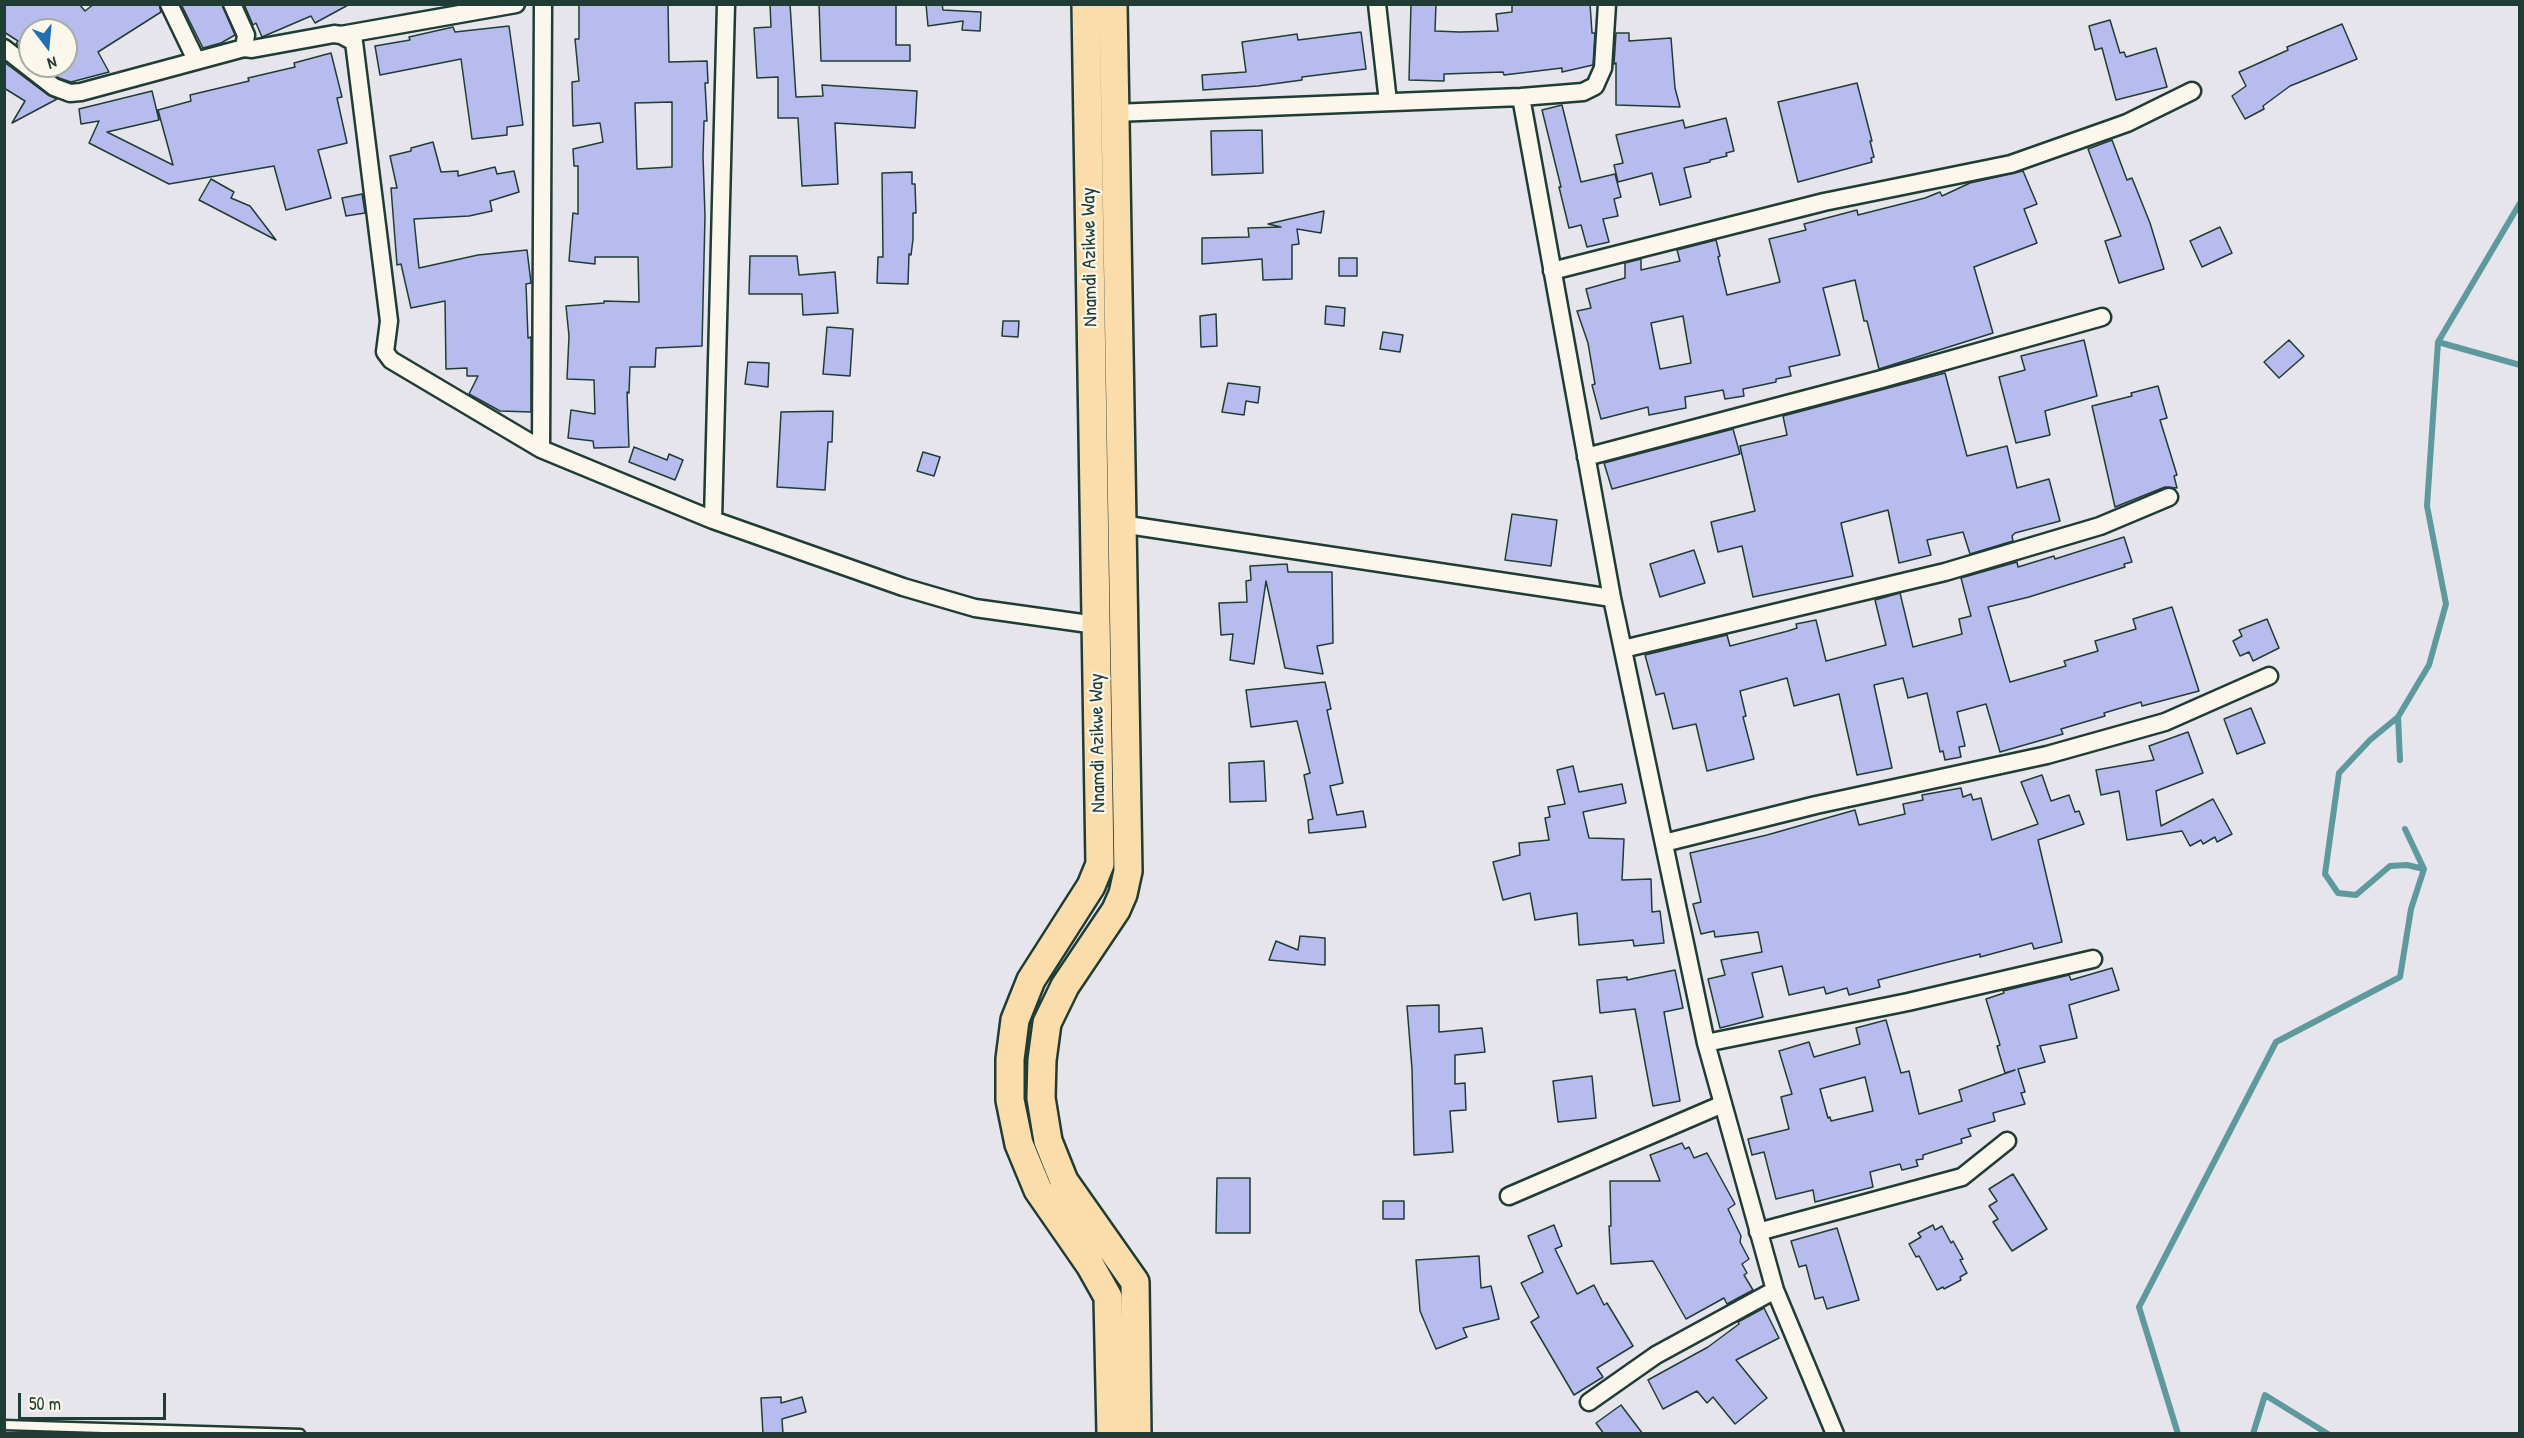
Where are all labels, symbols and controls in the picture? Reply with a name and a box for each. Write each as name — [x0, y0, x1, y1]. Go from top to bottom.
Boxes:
north arrow — [18, 18, 78, 78]
text: N — [45, 52, 60, 75]
street label: Nnamdi Azikwe Way — [1077, 187, 1103, 327]
street label: Nnamdi Azikwe Way — [1085, 673, 1111, 813]
scale bar — [21, 1381, 170, 1419]
text: 50 m — [29, 1391, 61, 1416]

